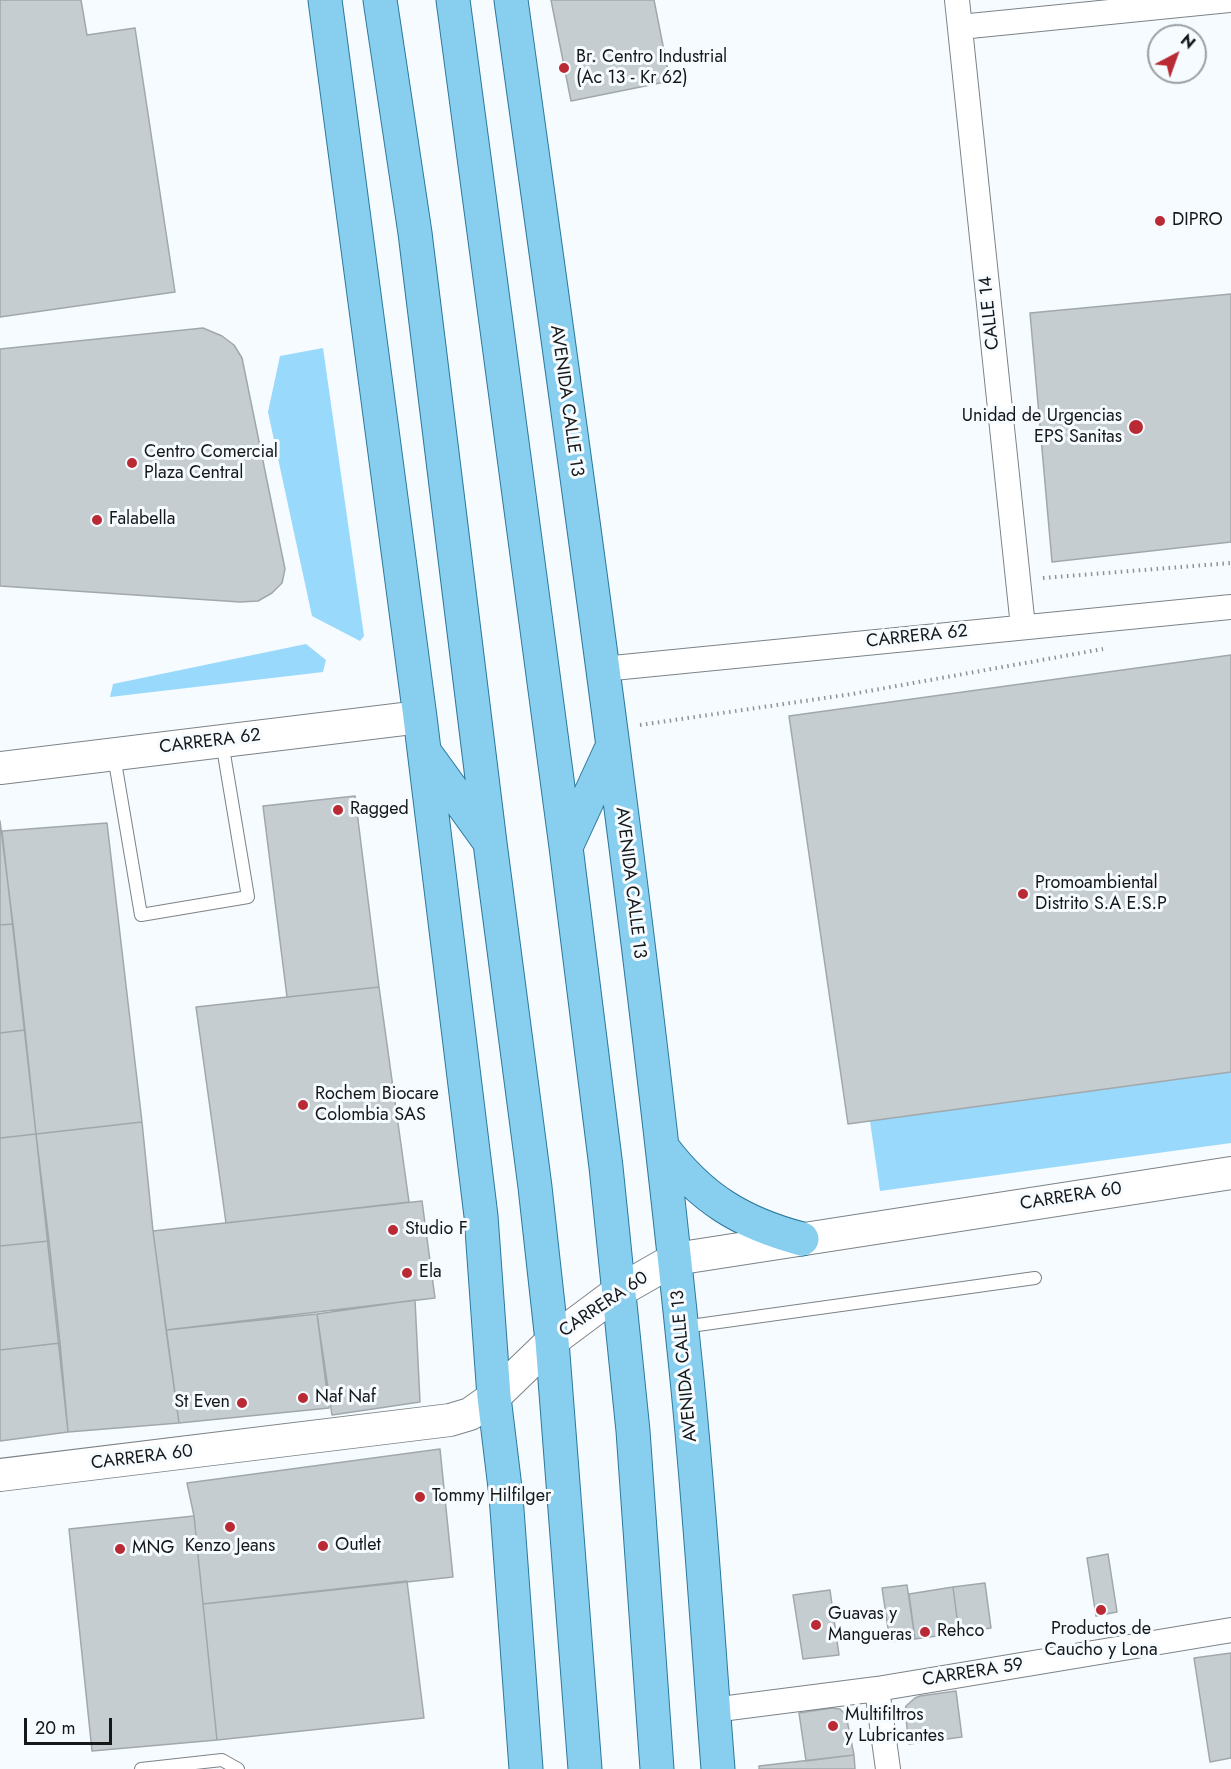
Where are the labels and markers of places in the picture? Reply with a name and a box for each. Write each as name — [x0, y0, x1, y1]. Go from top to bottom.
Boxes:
place label: Br. Centro Industrial (Ac 13 - Kr 62) — [576, 47, 727, 90]
marker: Br. Centro Industrial (Ac 13 - Kr 62) — [557, 61, 571, 75]
place label: DIPRO — [1172, 210, 1223, 232]
marker: DIPRO — [1153, 214, 1167, 228]
place label: Unidad de Urgencias EPS Sanitas — [962, 406, 1122, 448]
marker: Unidad de Urgencias EPS Sanitas — [1127, 418, 1145, 436]
place label: Centro Comercial Plaza Central — [144, 442, 278, 484]
marker: Centro Comercial Plaza Central — [125, 456, 139, 470]
place label: Falabella — [109, 509, 175, 531]
marker: Falabella — [90, 513, 104, 527]
place label: Ragged — [350, 799, 409, 821]
marker: Ragged — [331, 803, 345, 817]
place label: Promoambiental Distrito S.A E.S.P — [1035, 873, 1167, 916]
marker: Promoambiental Distrito S.A E.S.P — [1016, 887, 1030, 901]
place label: Rochem Biocare Colombia SAS — [315, 1084, 439, 1126]
marker: Rochem Biocare Colombia SAS — [296, 1098, 310, 1112]
place label: Studio F — [405, 1219, 468, 1241]
marker: Studio F — [386, 1223, 400, 1237]
place label: Ela — [419, 1262, 442, 1284]
marker: Ela — [400, 1266, 414, 1280]
place label: Naf Naf — [315, 1387, 376, 1409]
marker: Naf Naf — [296, 1391, 310, 1405]
place label: St Even — [174, 1392, 230, 1414]
marker: St Even — [235, 1396, 249, 1410]
place label: Tommy Hilfilger — [432, 1486, 551, 1508]
marker: Tommy Hilfilger — [413, 1490, 427, 1504]
marker: Kenzo Jeans — [223, 1520, 237, 1534]
place label: Outlet — [335, 1535, 381, 1557]
place label: Kenzo Jeans — [185, 1536, 275, 1558]
place label: MNG — [132, 1538, 174, 1560]
marker: Outlet — [316, 1539, 330, 1553]
marker: MNG — [113, 1542, 127, 1556]
marker: Productos de Caucho y Lona — [1094, 1603, 1108, 1617]
place label: Guavas y Mangueras — [828, 1604, 912, 1646]
marker: Guavas y Mangueras — [809, 1618, 823, 1632]
place label: Productos de Caucho y Lona — [1044, 1619, 1158, 1662]
place label: Rehco — [937, 1621, 984, 1643]
marker: Rehco — [918, 1625, 932, 1639]
place label: Multifiltros y Lubricantes — [845, 1705, 944, 1748]
marker: Multifiltros y Lubricantes — [826, 1719, 840, 1733]

